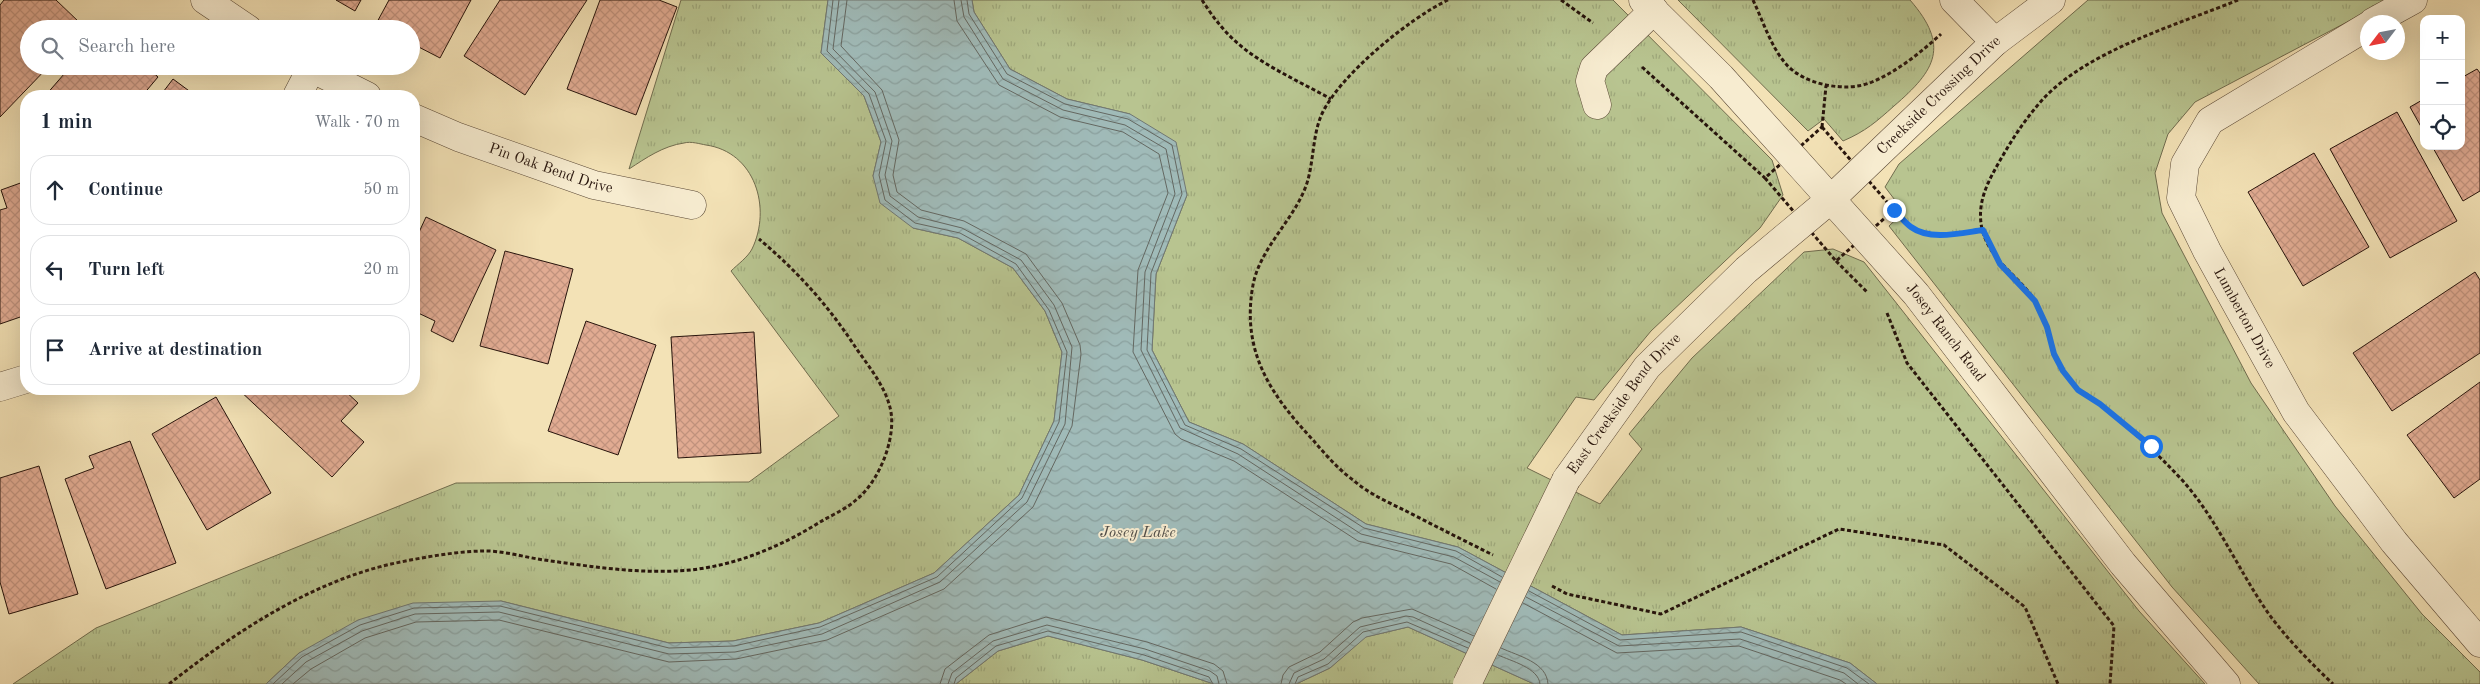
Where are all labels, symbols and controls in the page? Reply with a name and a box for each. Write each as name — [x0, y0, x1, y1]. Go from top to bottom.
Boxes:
north arrow — [2360, 15, 2405, 60]
map controls — [2420, 15, 2465, 150]
button: + — [2420, 15, 2465, 60]
search box — [20, 20, 420, 75]
street label: Creekside Crossing Drive — [1874, 33, 2003, 158]
icon: search — [38, 34, 66, 62]
text: Search here — [78, 38, 175, 57]
button: − — [2420, 60, 2465, 105]
button: locate — [2420, 105, 2465, 150]
text: 1 min — [40, 112, 93, 133]
text: Walk · 70 m — [314, 115, 400, 131]
street label: Pin Oak Bend Drive — [487, 141, 614, 196]
icon: ahead — [41, 176, 69, 204]
text: Continue — [88, 181, 163, 200]
text: 50 m — [363, 182, 399, 198]
route end — [1883, 199, 1906, 222]
icon: left — [41, 256, 69, 284]
text: Turn left — [88, 261, 165, 280]
text: 20 m — [363, 262, 399, 278]
street label: Lumberton Drive — [2210, 265, 2278, 371]
street label: Josey Ranch Road — [1903, 281, 1988, 385]
street label: East Creekside Bend Drive — [1565, 331, 1684, 477]
icon: arrive — [41, 336, 69, 364]
text: Arrive at destination — [88, 341, 262, 360]
route start — [2140, 435, 2163, 458]
water label: Josey Lake — [1100, 525, 1176, 541]

